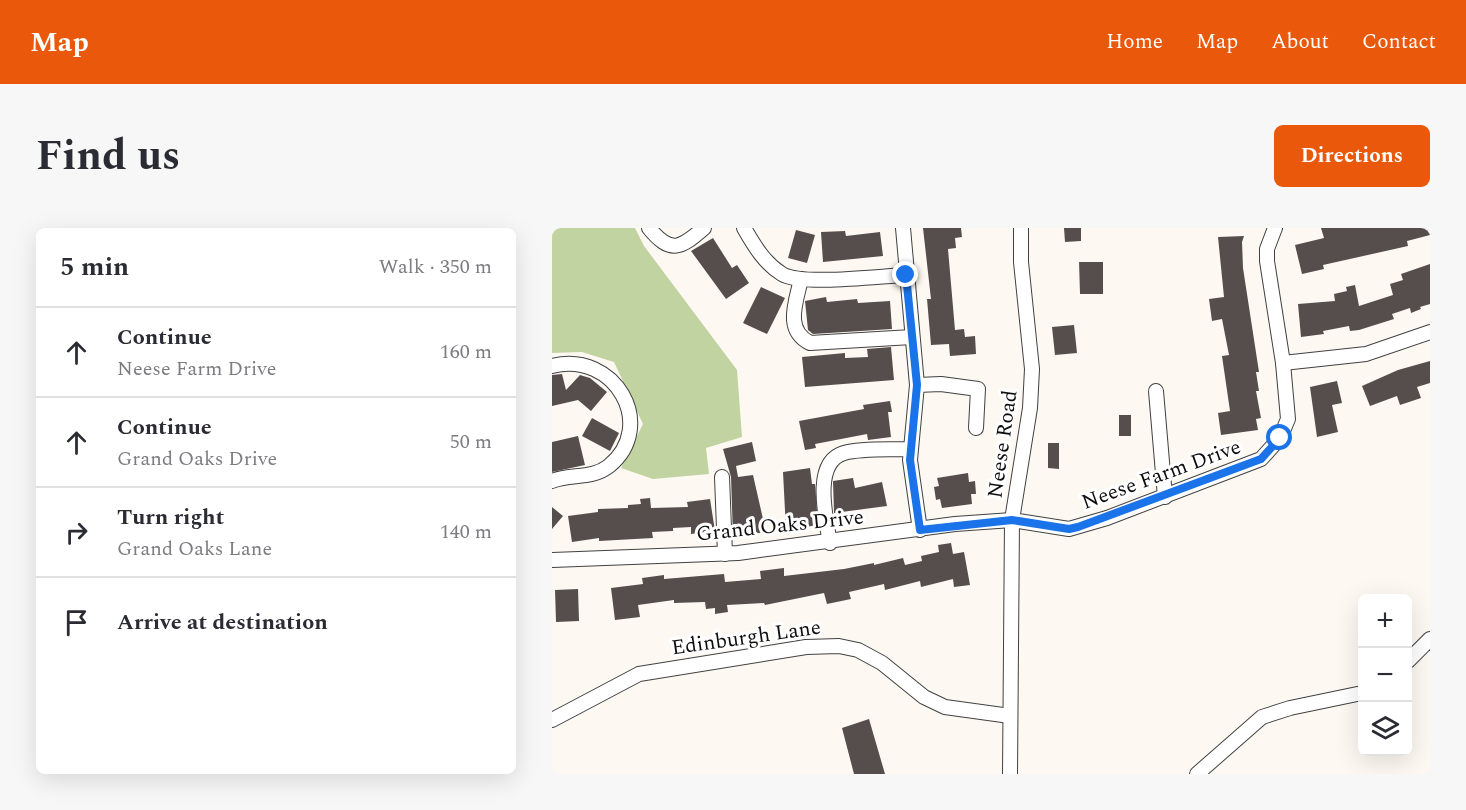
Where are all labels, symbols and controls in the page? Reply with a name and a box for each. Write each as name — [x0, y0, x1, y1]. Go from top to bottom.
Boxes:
text: Map — [30, 21, 89, 64]
text: Home — [1106, 26, 1163, 58]
text: Map — [1196, 26, 1238, 58]
text: About — [1271, 26, 1329, 58]
text: Contact — [1362, 26, 1436, 58]
text: Find us — [36, 125, 180, 188]
button: Directions — [1274, 125, 1430, 187]
text: 5 min — [60, 247, 129, 287]
text: Walk · 350 m — [379, 252, 492, 282]
route end — [892, 261, 918, 287]
text: Continue — [117, 321, 212, 354]
icon: ahead — [60, 336, 93, 369]
text: 160 m — [440, 337, 492, 367]
text: Neese Farm Drive — [117, 354, 276, 384]
street label: Neese Road — [980, 388, 1026, 500]
text: Continue — [117, 411, 212, 444]
route start — [1266, 424, 1292, 450]
icon: ahead — [60, 426, 93, 459]
text: 50 m — [450, 427, 492, 457]
street label: Neese Farm Drive — [1077, 431, 1245, 519]
text: Grand Oaks Drive — [117, 444, 277, 474]
text: Turn right — [117, 501, 224, 534]
street label: Grand Oaks Drive — [695, 501, 865, 551]
icon: right — [60, 516, 93, 549]
text: 140 m — [440, 517, 492, 547]
text: Grand Oaks Lane — [117, 534, 272, 564]
map controls — [1358, 594, 1412, 756]
button: + — [1358, 594, 1412, 648]
icon: arrive — [60, 606, 93, 639]
text: Arrive at destination — [117, 606, 328, 639]
street label: Edinburgh Lane — [669, 612, 823, 664]
button: − — [1358, 648, 1412, 702]
button: layers — [1358, 702, 1412, 756]

